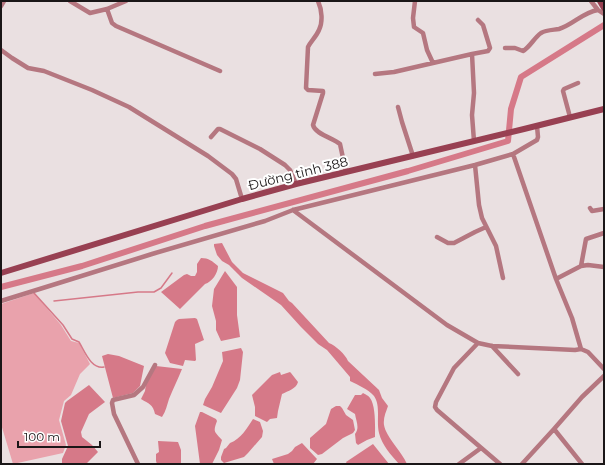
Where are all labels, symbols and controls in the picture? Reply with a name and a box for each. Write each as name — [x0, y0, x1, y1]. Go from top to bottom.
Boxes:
street label: Đường tỉnh 388 — [246, 153, 350, 193]
scale bar — [18, 423, 100, 449]
text: 100 m — [24, 429, 60, 444]

